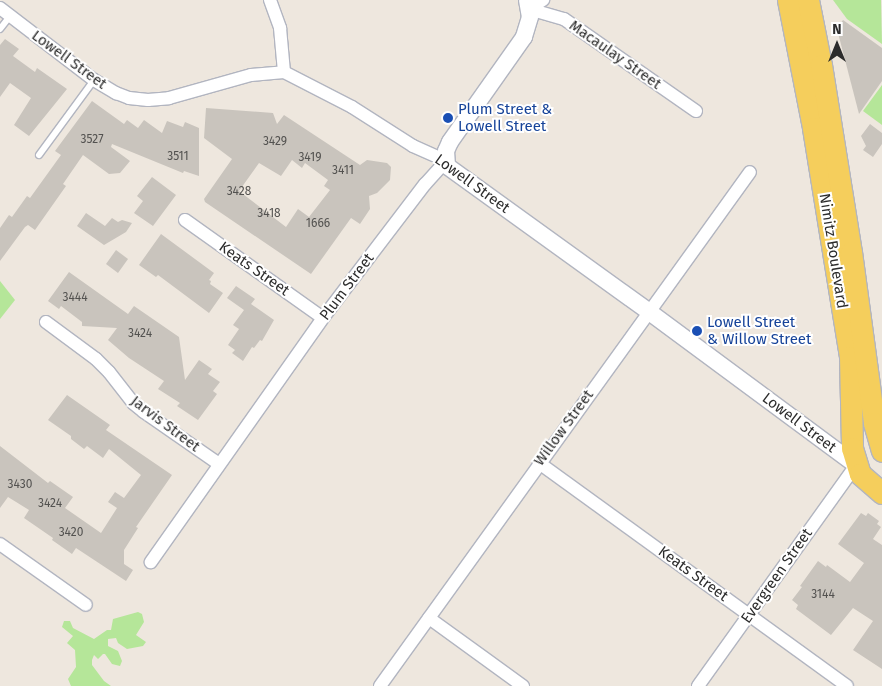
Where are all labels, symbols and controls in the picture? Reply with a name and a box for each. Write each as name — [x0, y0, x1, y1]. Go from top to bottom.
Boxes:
street label: Macaulay Street — [566, 17, 664, 93]
north arrow — [812, 20, 862, 70]
text: N — [832, 21, 842, 38]
street label: Lowell Street — [28, 27, 110, 93]
place label: Plum Street & Lowell Street — [458, 100, 552, 135]
marker: Plum Street & Lowell Street — [442, 112, 454, 124]
house number: 3527 — [80, 133, 104, 147]
house number: 3429 — [263, 135, 287, 149]
house number: 3511 — [167, 150, 189, 164]
house number: 3419 — [298, 151, 322, 165]
street label: Lowell Street — [431, 151, 513, 217]
house number: 3411 — [332, 164, 354, 178]
house number: 3428 — [227, 185, 251, 199]
street label: Nimitz Boulevard — [815, 192, 851, 310]
house number: 3418 — [257, 207, 281, 221]
house number: 1666 — [306, 217, 330, 231]
street label: Keats Street — [215, 238, 293, 300]
street label: Plum Street — [316, 250, 378, 324]
house number: 3444 — [62, 291, 88, 305]
place label: Lowell Street & Willow Street — [707, 313, 811, 348]
marker: Lowell Street & Willow Street — [691, 325, 703, 337]
house number: 3424 — [128, 327, 152, 341]
street label: Willow Street — [530, 386, 598, 470]
street label: Lowell Street — [758, 389, 840, 457]
street label: Jarvis Street — [127, 392, 203, 456]
house number: 3430 — [8, 478, 32, 492]
house number: 3424 — [38, 497, 62, 511]
street label: Evergreen Street — [738, 525, 816, 627]
house number: 3420 — [59, 526, 83, 540]
street label: Keats Street — [655, 543, 731, 605]
house number: 3144 — [811, 588, 835, 602]

